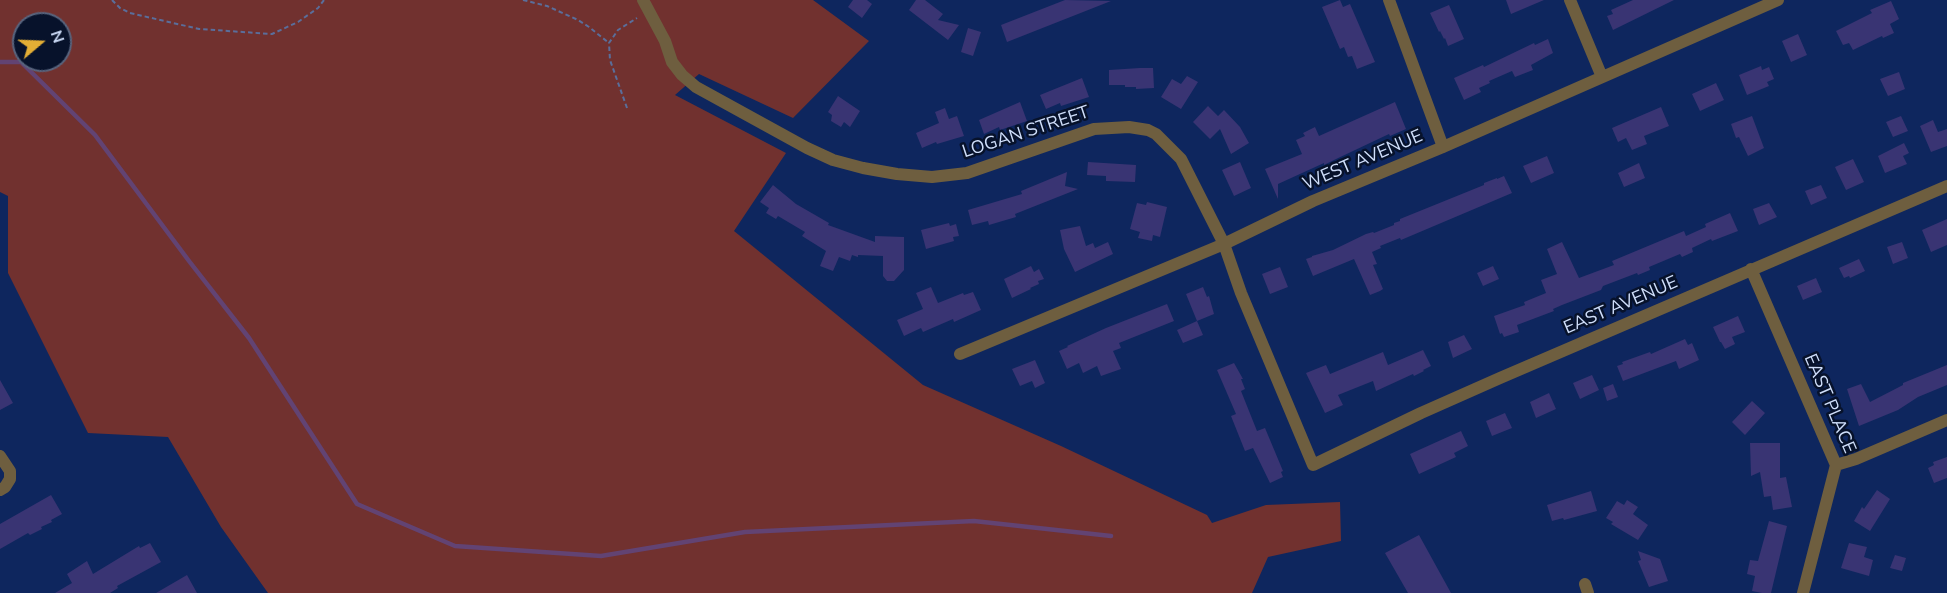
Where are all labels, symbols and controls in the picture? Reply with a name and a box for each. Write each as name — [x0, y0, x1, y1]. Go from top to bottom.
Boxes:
north arrow — [12, 12, 72, 72]
text: N — [45, 28, 69, 46]
street label: LOGAN STREET — [960, 102, 1092, 164]
street label: WEST AVENUE — [1300, 126, 1426, 196]
street label: EAST AVENUE — [1561, 272, 1681, 340]
street label: EAST PLACE — [1798, 351, 1860, 457]

